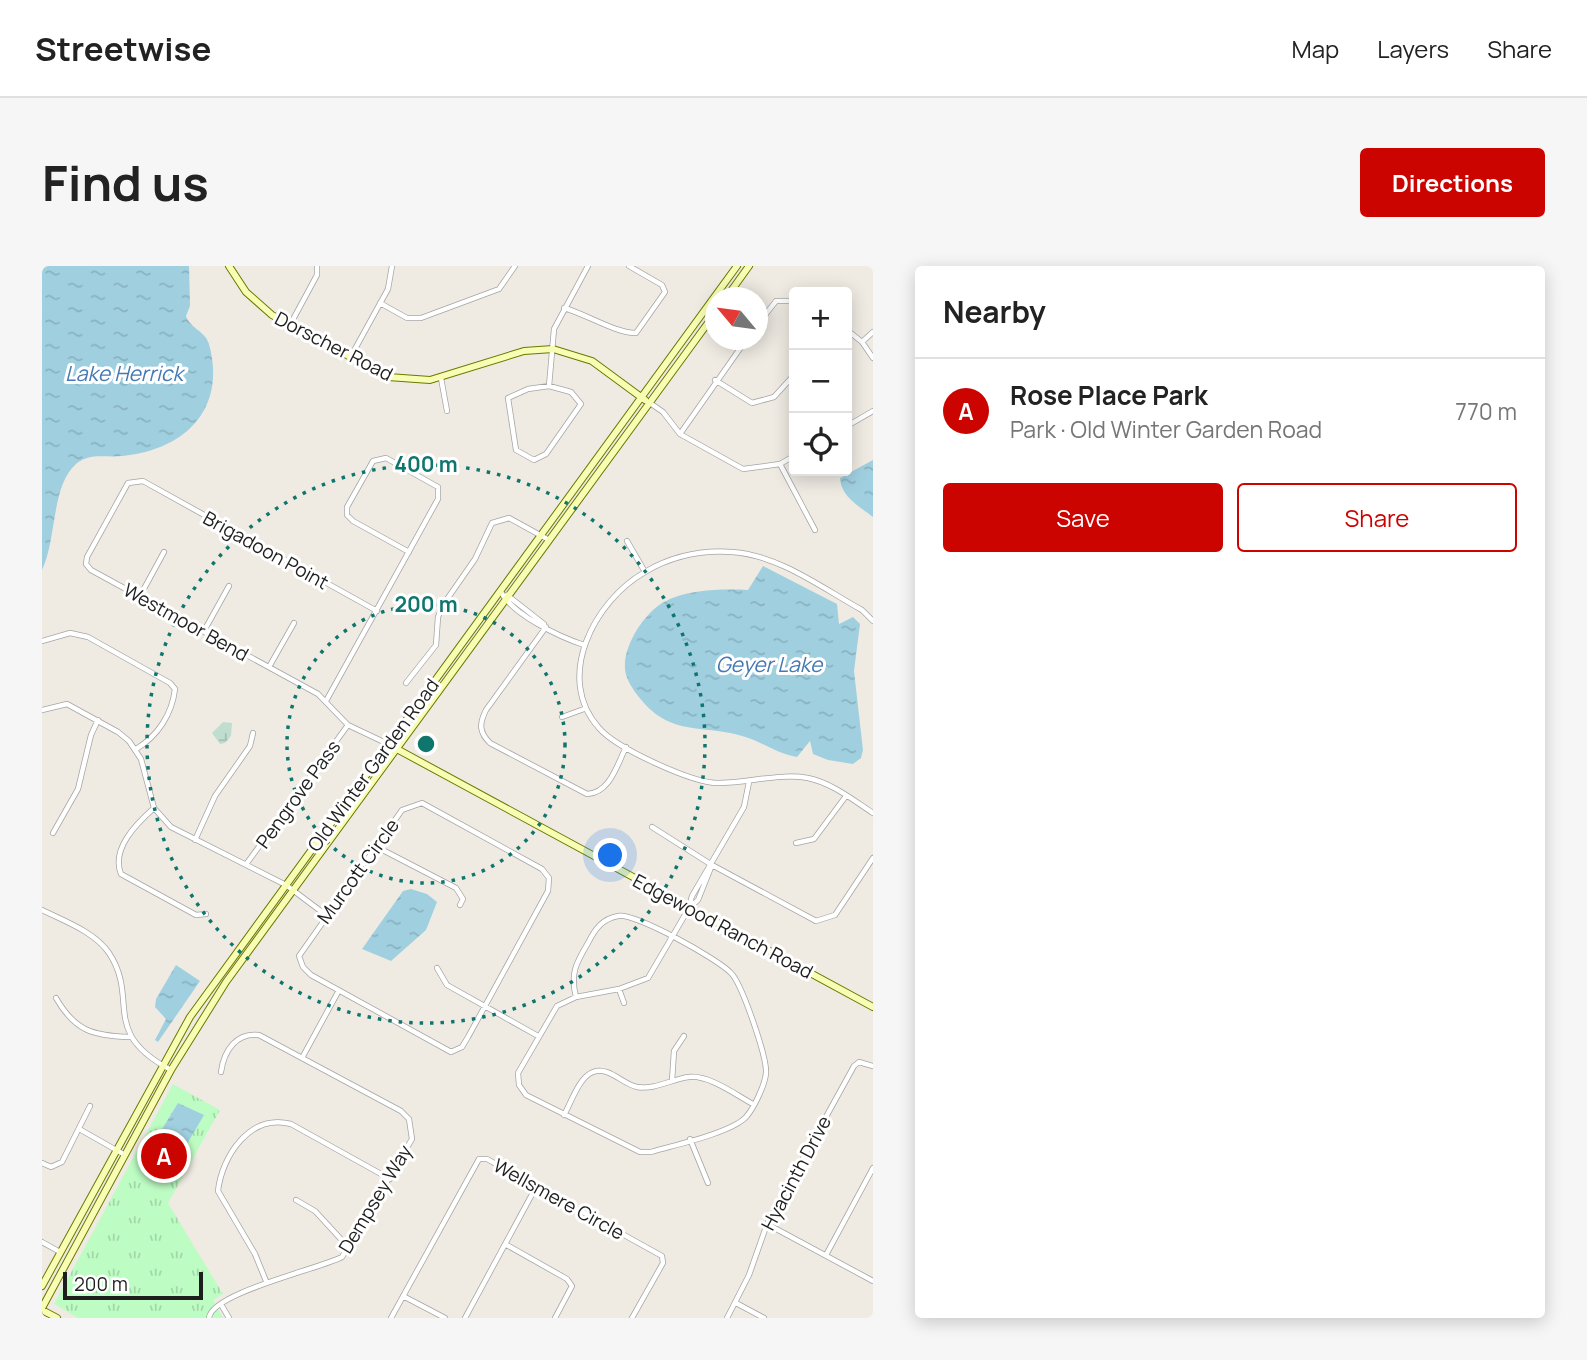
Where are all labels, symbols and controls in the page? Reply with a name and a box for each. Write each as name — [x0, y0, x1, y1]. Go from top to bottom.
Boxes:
text: Streetwise — [35, 26, 211, 71]
text: Map — [1292, 32, 1339, 65]
text: Layers — [1377, 32, 1449, 65]
text: Share — [1487, 32, 1552, 65]
button: Directions — [1360, 148, 1545, 217]
text: Find us — [42, 149, 209, 216]
north arrow — [705, 287, 768, 350]
map controls — [789, 287, 852, 476]
button: + — [789, 287, 852, 350]
text: Nearby — [943, 291, 1046, 332]
street label: Dorscher Road — [271, 305, 397, 387]
button: − — [789, 350, 852, 413]
water label: Lake Herrick — [65, 359, 185, 387]
text: Rose Place Park — [1010, 377, 1208, 413]
text: A — [958, 395, 974, 427]
text: 770 m — [1455, 395, 1517, 427]
button: locate — [789, 413, 852, 476]
text: Park · Old Winter Garden Road — [1010, 413, 1322, 445]
text: 400 m — [394, 450, 458, 478]
button: Save — [943, 483, 1223, 552]
button: Share — [1237, 483, 1517, 552]
street label: Brigadoon Point — [199, 505, 333, 595]
street label: Westmoor Bend — [119, 577, 253, 667]
text: 200 m — [394, 590, 458, 618]
water label: Geyer Lake — [716, 650, 824, 678]
street label: Old Winter Garden Road — [301, 673, 445, 857]
centre of rings — [414, 732, 438, 756]
street label: Pengrove Pass — [250, 735, 346, 853]
street label: Murcott Circle — [311, 813, 405, 929]
your location — [593, 838, 627, 872]
street label: Edgewood Ranch Road — [629, 868, 817, 984]
street label: Hyacinth Drive — [755, 1111, 837, 1235]
pin: A — [141, 1130, 187, 1182]
street label: Dempsey Way — [332, 1140, 418, 1258]
street label: Wellsmere Circle — [489, 1152, 629, 1246]
scale bar — [63, 1269, 203, 1301]
text: 200 m — [74, 1271, 128, 1297]

